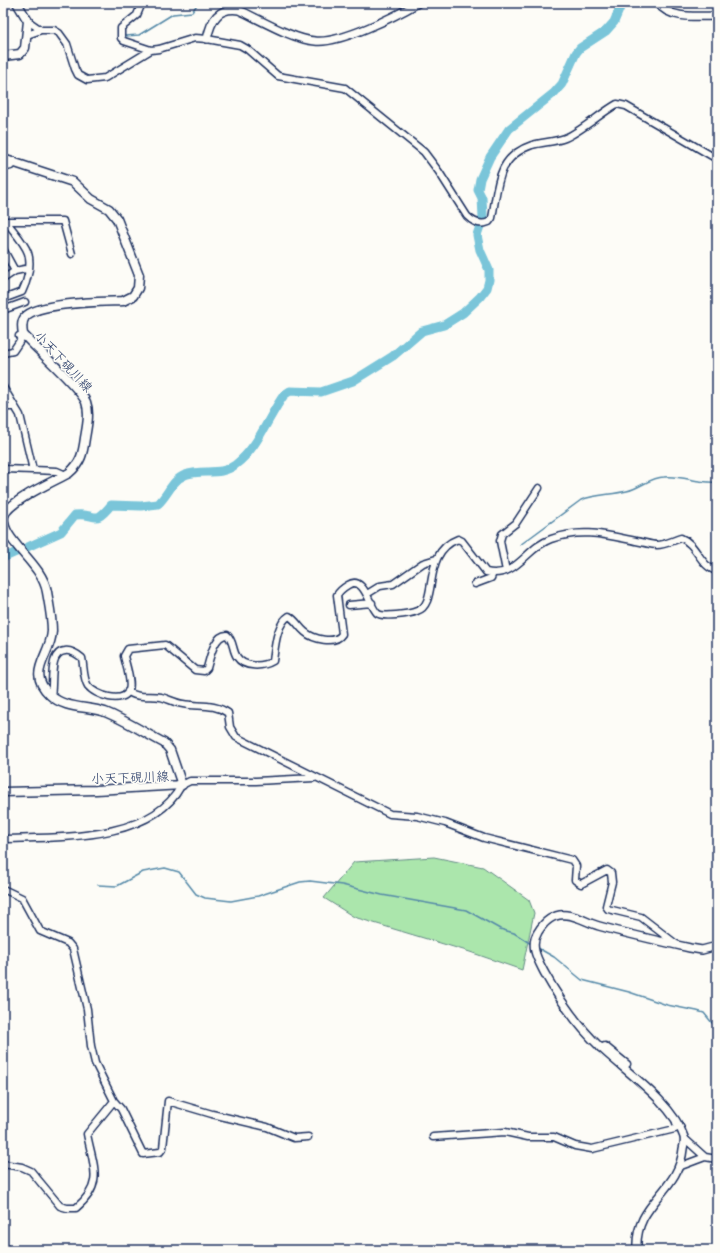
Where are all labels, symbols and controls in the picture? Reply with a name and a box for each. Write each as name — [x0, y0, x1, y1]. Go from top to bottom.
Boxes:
street label: 小天下硯川線 — [30, 329, 95, 397]
street label: 小天下硯川線 — [91, 771, 170, 788]

